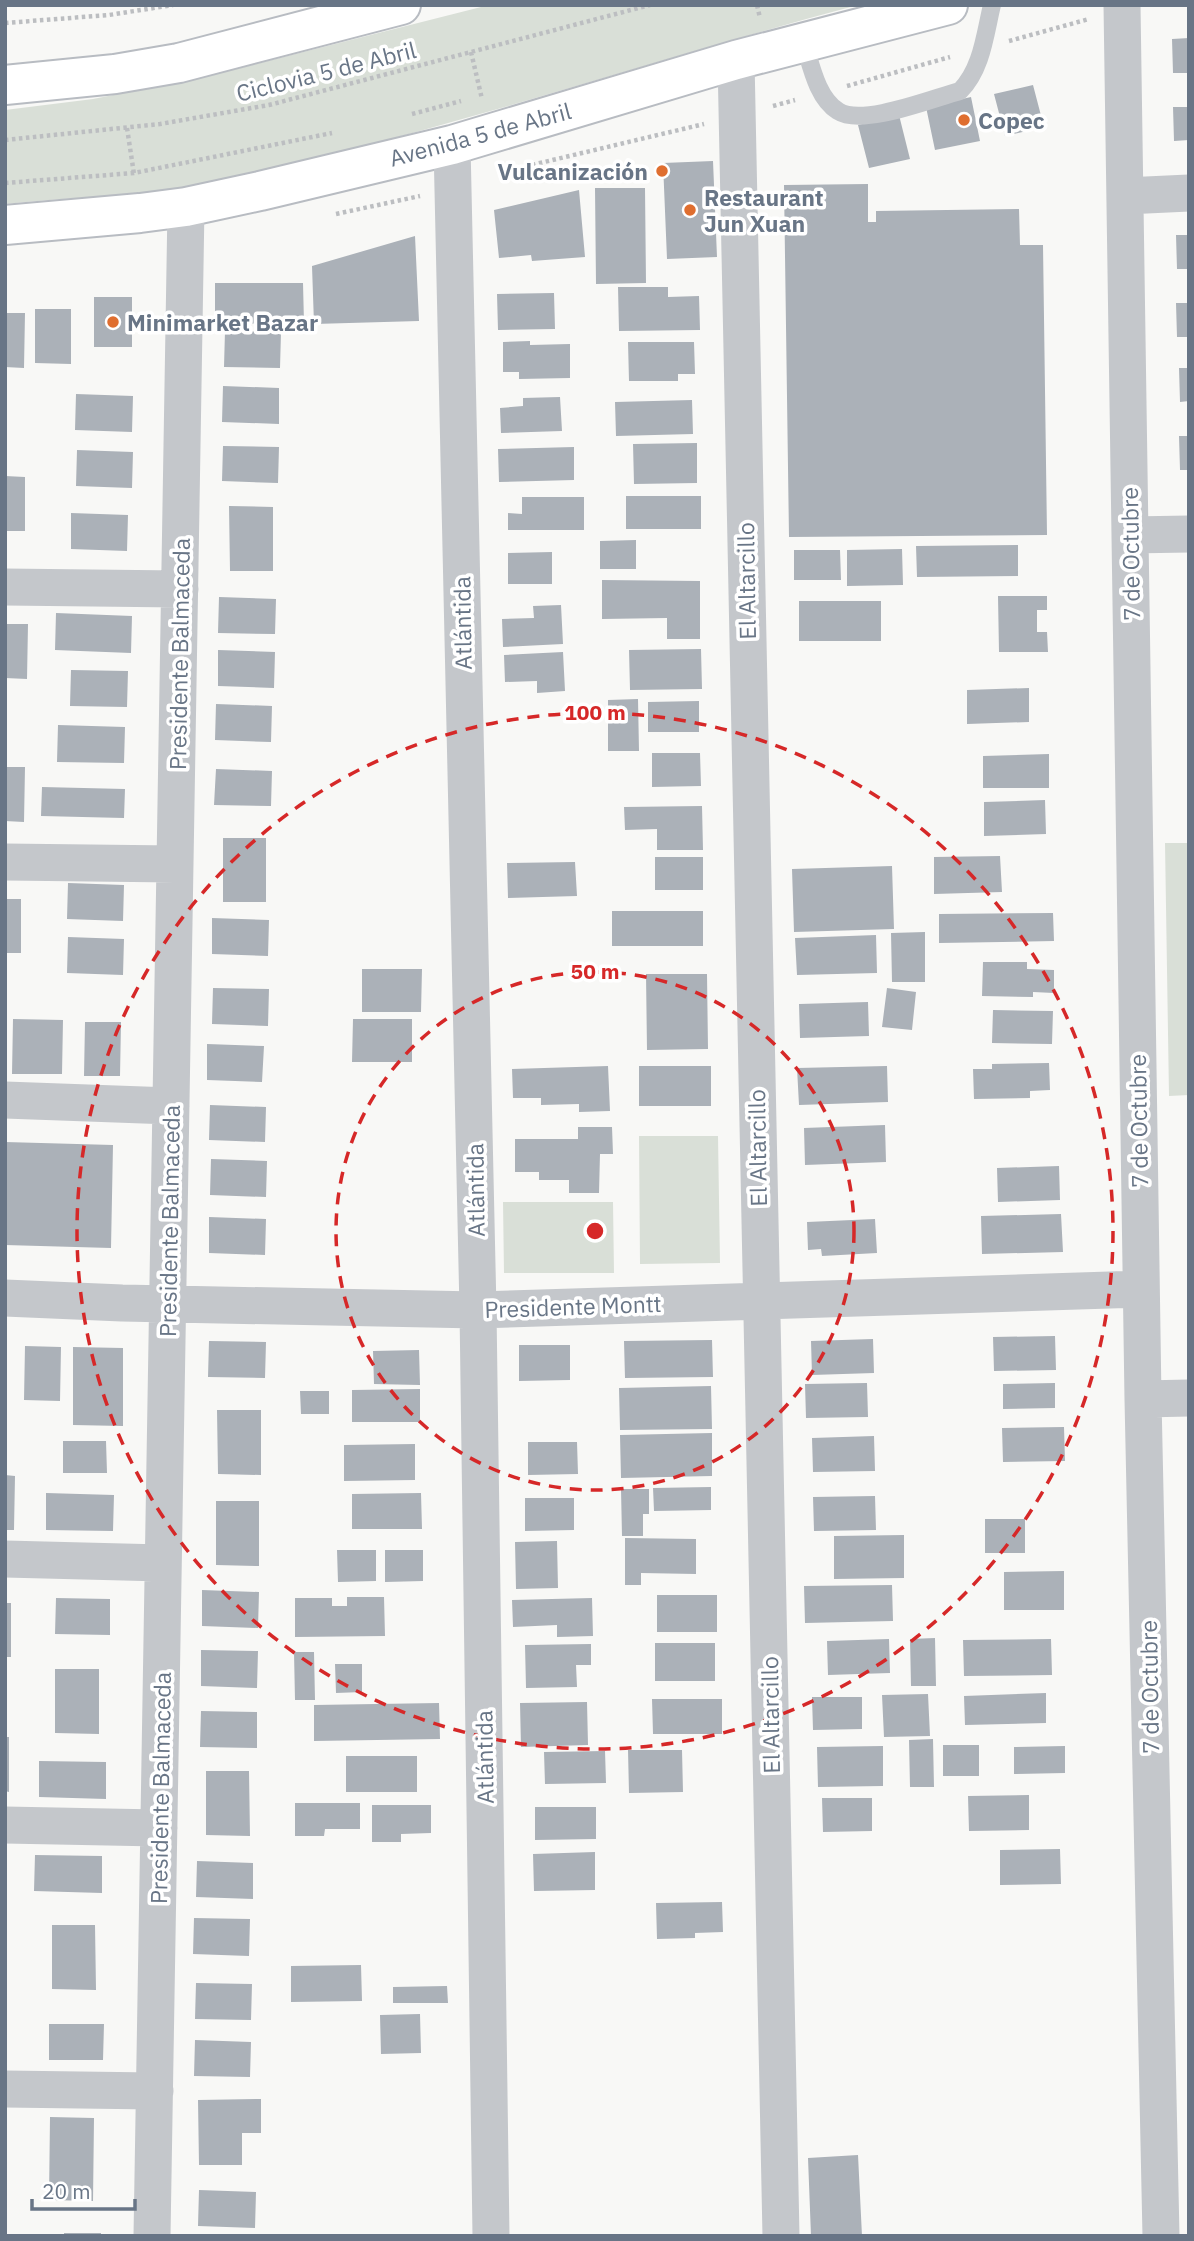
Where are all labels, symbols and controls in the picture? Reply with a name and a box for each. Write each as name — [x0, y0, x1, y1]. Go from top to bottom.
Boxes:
street label: Ciclovia 5 de Abril — [233, 34, 419, 108]
street label: Avenida 5 de Abril — [386, 95, 574, 173]
place label: Copec — [978, 105, 1045, 135]
marker: Copec — [956, 112, 972, 128]
place label: Vulcanización — [498, 156, 648, 186]
marker: Vulcanización — [654, 163, 670, 179]
place label: Restaurant Jun Xuan — [704, 182, 824, 238]
marker: Restaurant Jun Xuan — [682, 202, 698, 218]
place label: Minimarket Bazar — [127, 307, 318, 337]
marker: Minimarket Bazar — [105, 314, 121, 330]
street label: 7 de Octubre — [1114, 487, 1146, 621]
street label: El Altarcillo — [730, 522, 762, 640]
street label: Presidente Balmaceda — [162, 538, 196, 770]
street label: Atlántida — [446, 576, 478, 670]
text: 100 m — [564, 698, 626, 726]
text: 50 m — [571, 957, 619, 985]
street label: 7 de Octubre — [1122, 1054, 1154, 1188]
street label: El Altarcillo — [741, 1089, 773, 1207]
street label: Presidente Balmaceda — [152, 1105, 186, 1337]
street label: Atlántida — [459, 1143, 491, 1237]
centre of rings — [583, 1219, 607, 1243]
street label: Presidente Montt — [484, 1288, 662, 1324]
street label: 7 de Octubre — [1133, 1620, 1165, 1754]
street label: El Altarcillo — [754, 1656, 786, 1774]
street label: Presidente Balmaceda — [143, 1672, 177, 1904]
street label: Atlántida — [468, 1710, 500, 1804]
scale bar — [32, 2168, 135, 2212]
text: 20 m — [42, 2177, 91, 2205]

